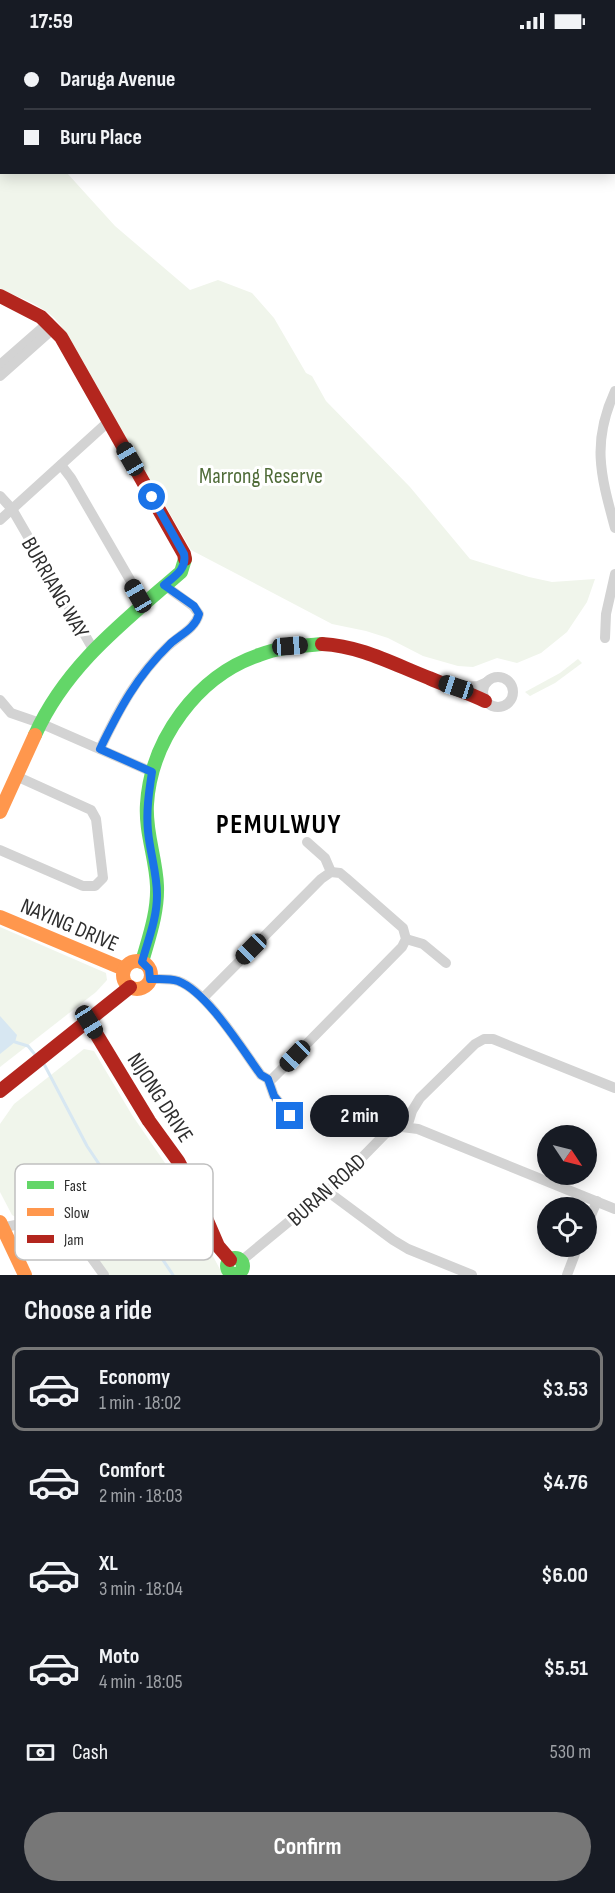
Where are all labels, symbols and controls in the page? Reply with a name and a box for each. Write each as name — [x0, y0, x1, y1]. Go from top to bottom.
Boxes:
text: 17:59 — [30, 8, 73, 35]
text: Daruga Avenue — [60, 66, 175, 93]
text: Buru Place — [60, 124, 142, 151]
car — [113, 439, 147, 479]
park label: Marrong Reserve — [199, 463, 323, 490]
route start — [138, 483, 165, 510]
street label: BURRIANG WAY — [15, 532, 94, 643]
car — [121, 576, 155, 616]
car — [271, 636, 309, 656]
car — [436, 673, 476, 701]
district label: PEMULWUY — [216, 808, 342, 841]
street label: NAYING DRIVE — [17, 893, 122, 958]
car — [232, 930, 270, 968]
car — [72, 1002, 106, 1042]
car — [276, 1037, 314, 1075]
street label: NIJONG DRIVE — [121, 1048, 199, 1148]
callout: 2 min — [311, 1095, 410, 1137]
route end — [276, 1102, 303, 1129]
text: 2 min — [340, 1104, 379, 1128]
north arrow — [537, 1125, 597, 1185]
map controls — [537, 1125, 597, 1257]
street label: BURAN ROAD — [282, 1148, 372, 1232]
legend — [15, 1164, 213, 1260]
text: Fast — [64, 1177, 87, 1196]
button: locate — [537, 1197, 597, 1257]
text: Slow — [64, 1204, 89, 1223]
text: Jam — [63, 1231, 84, 1250]
text: Choose a ride — [24, 1295, 152, 1327]
icon: car — [27, 1362, 81, 1416]
text: Economy — [99, 1364, 170, 1391]
text: $3.53 — [542, 1376, 588, 1403]
text: 1 min · 18:02 — [99, 1391, 181, 1415]
icon: car — [27, 1455, 81, 1509]
text: Comfort — [99, 1457, 165, 1484]
text: $4.76 — [542, 1469, 588, 1496]
text: 2 min · 18:03 — [99, 1484, 183, 1508]
icon: car — [27, 1548, 81, 1602]
text: XL — [99, 1550, 118, 1577]
text: $6.00 — [541, 1562, 588, 1589]
text: 3 min · 18:04 — [99, 1577, 183, 1601]
icon: car — [27, 1641, 81, 1695]
text: Moto — [99, 1643, 139, 1670]
text: $5.51 — [544, 1655, 588, 1682]
text: 4 min · 18:05 — [99, 1670, 182, 1694]
icon: cash — [24, 1736, 57, 1769]
text: Cash — [72, 1739, 108, 1766]
text: 530 m — [550, 1740, 591, 1764]
button: Confirm — [24, 1812, 591, 1881]

